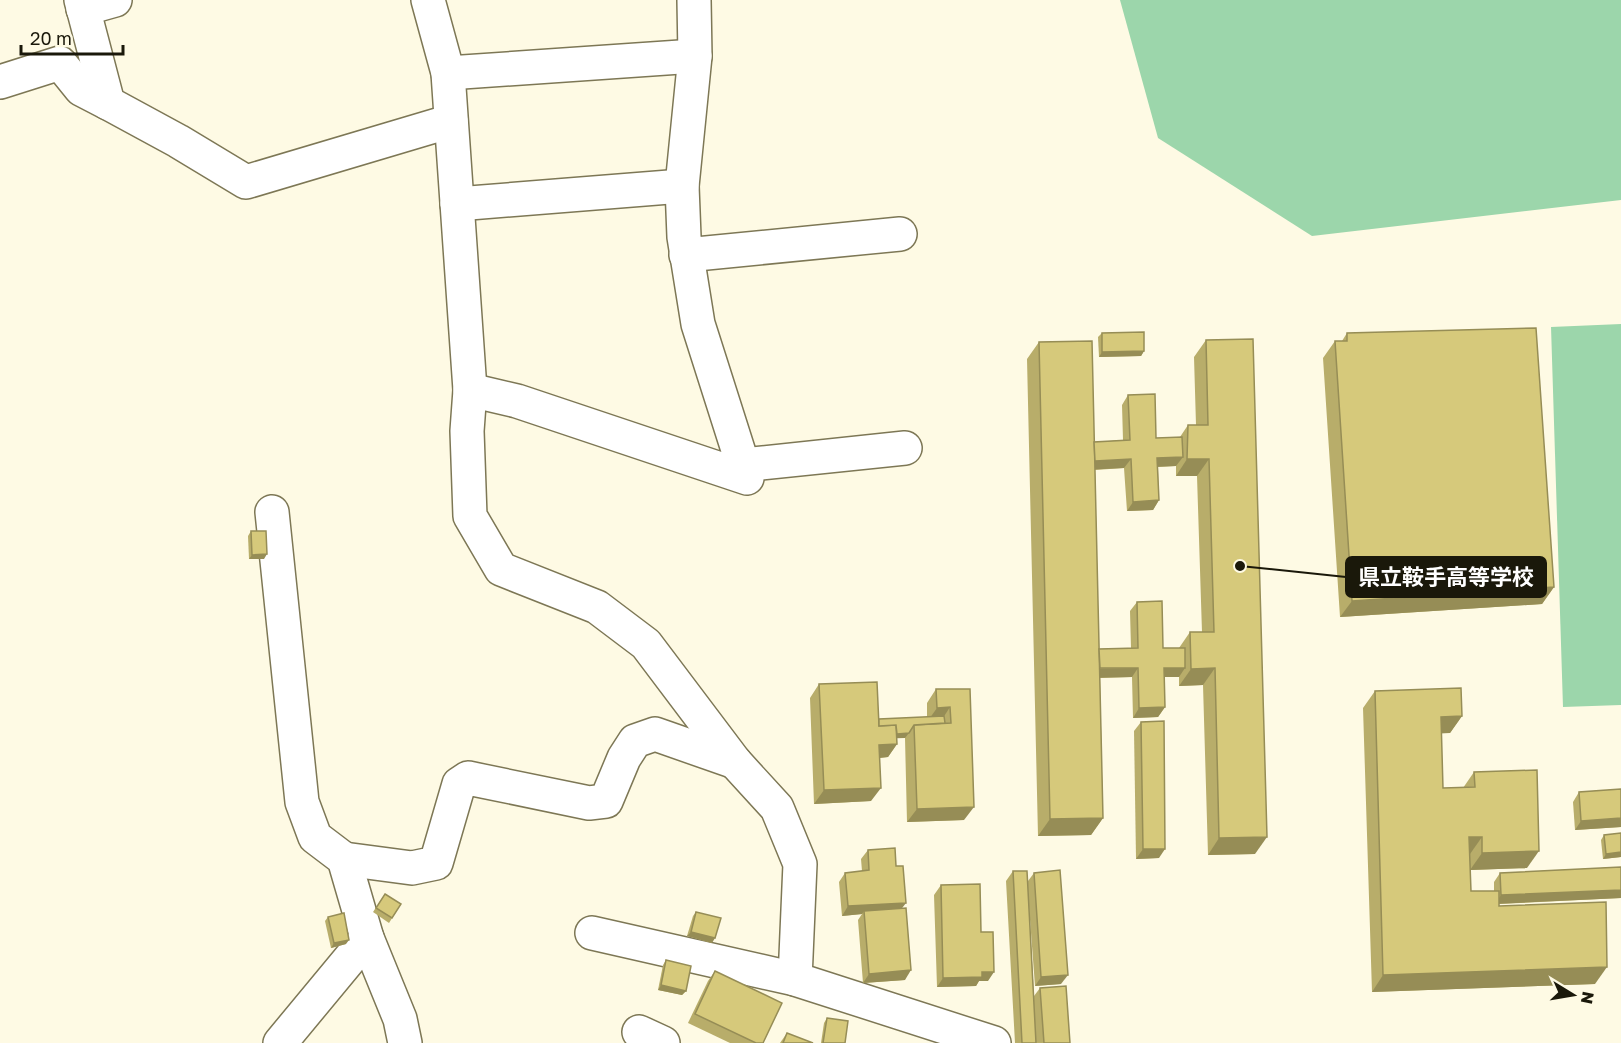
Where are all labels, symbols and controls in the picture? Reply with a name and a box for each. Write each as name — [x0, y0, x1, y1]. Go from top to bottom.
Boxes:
scale bar — [21, 18, 123, 56]
text: 20 m — [30, 27, 72, 49]
callout: 県立鞍手高等学校 — [1346, 557, 1546, 597]
text: 県立鞍手高等学校 — [1358, 563, 1534, 590]
north arrow — [1543, 965, 1603, 1025]
text: N — [1577, 990, 1599, 1006]

